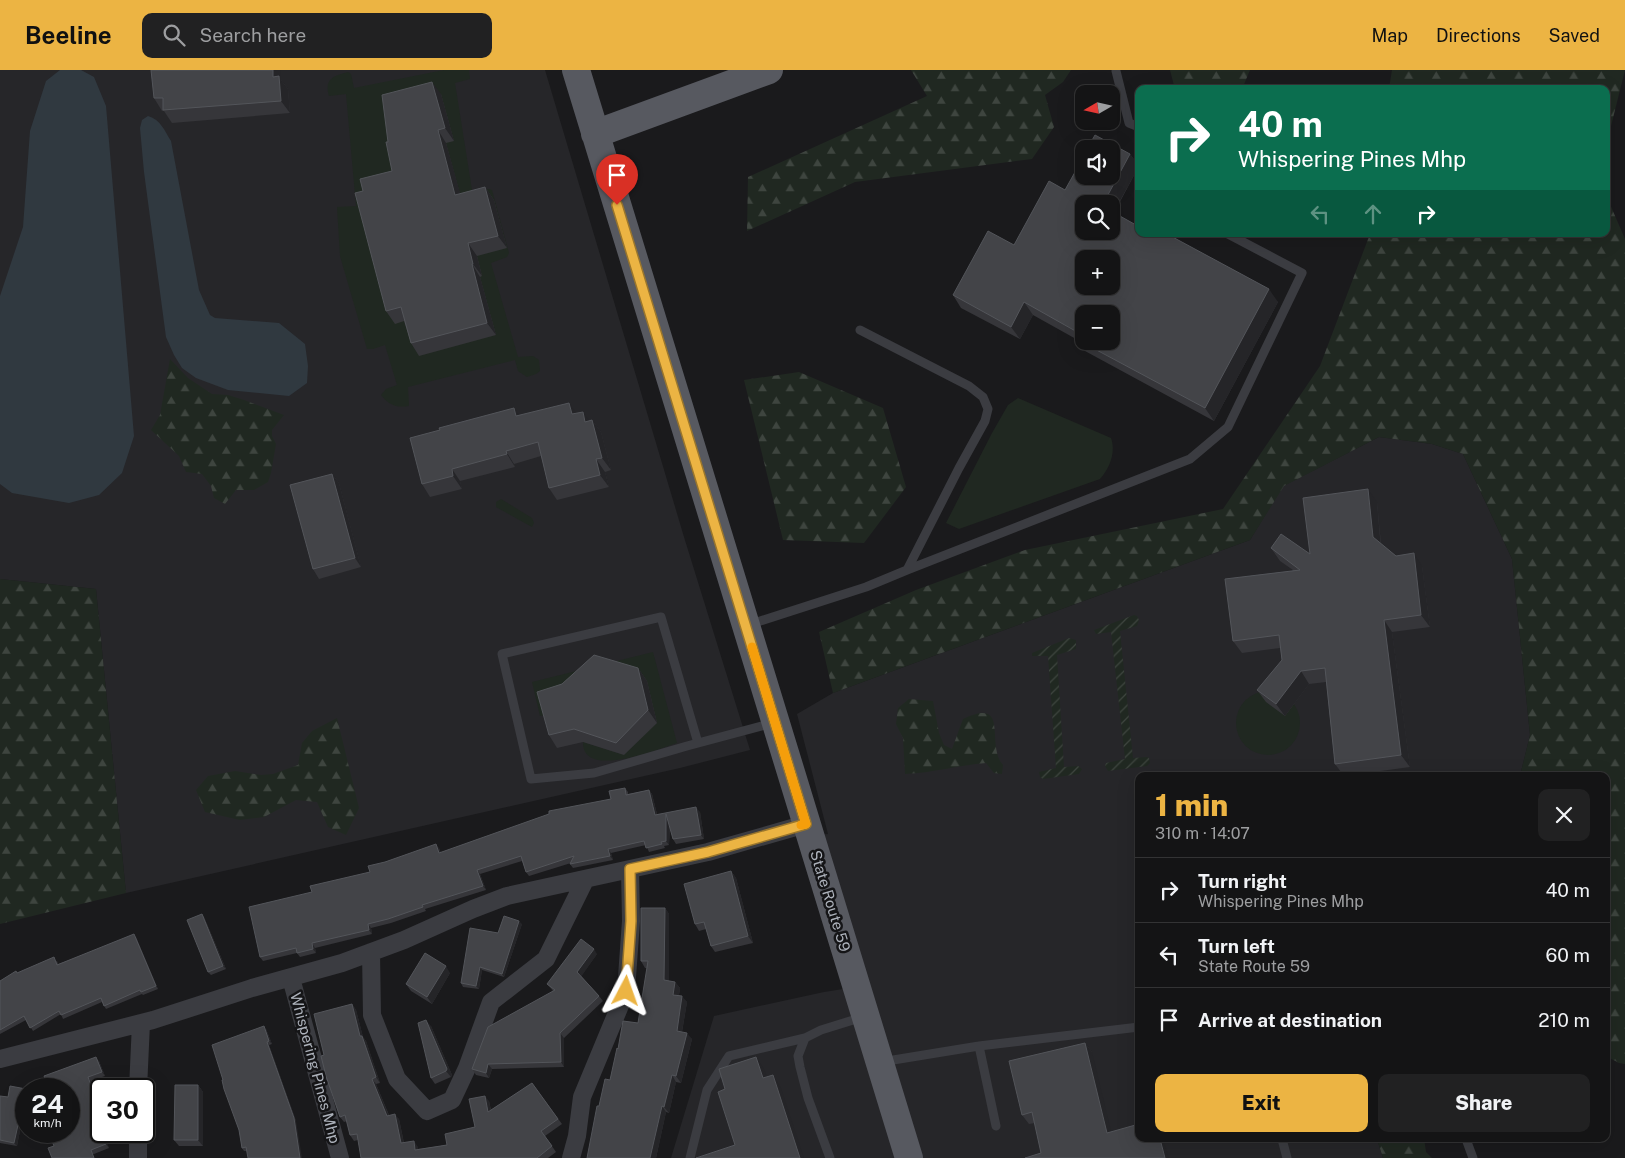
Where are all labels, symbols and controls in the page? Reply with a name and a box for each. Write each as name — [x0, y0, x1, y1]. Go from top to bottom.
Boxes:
search box — [142, 13, 492, 58]
text: Beeline — [25, 21, 112, 49]
icon: search — [160, 21, 188, 49]
text: Search here — [200, 24, 306, 46]
text: Map — [1371, 25, 1408, 46]
text: Directions — [1436, 25, 1521, 46]
text: Saved — [1549, 25, 1600, 46]
north arrow — [1075, 85, 1120, 130]
map controls — [1075, 85, 1120, 350]
text: 40 m — [1238, 104, 1323, 145]
icon: right — [1155, 105, 1220, 170]
button: sound — [1075, 140, 1120, 185]
text: Whispering Pines Mhp — [1238, 146, 1466, 172]
pin — [596, 154, 638, 205]
icon: arrive — [603, 161, 631, 189]
button: search — [1075, 195, 1120, 240]
icon: left — [1306, 200, 1334, 228]
icon: ahead — [1359, 200, 1387, 228]
icon: right — [1412, 200, 1440, 228]
button: + — [1075, 250, 1120, 295]
button: − — [1075, 305, 1120, 350]
text: 1 min — [1155, 787, 1228, 823]
button: close — [1538, 789, 1590, 841]
text: 310 m · 14:07 — [1155, 824, 1250, 843]
street label: State Route 59 — [807, 848, 854, 954]
text: Turn right — [1198, 870, 1287, 892]
icon: right — [1155, 876, 1183, 904]
text: 40 m — [1545, 879, 1590, 901]
text: Whispering Pines Mhp — [1198, 892, 1364, 911]
text: Turn left — [1198, 935, 1275, 957]
icon: left — [1155, 941, 1183, 969]
text: 60 m — [1546, 944, 1590, 966]
text: State Route 59 — [1198, 957, 1310, 976]
position arrow — [599, 964, 651, 1016]
street label: Whispering Pines Mhp — [287, 991, 344, 1145]
icon: arrive — [1155, 1006, 1183, 1034]
text: Arrive at destination — [1198, 1009, 1382, 1031]
text: 210 m — [1538, 1009, 1590, 1031]
button: Exit — [1155, 1074, 1368, 1132]
button: Share — [1378, 1074, 1590, 1132]
speed limit sign: 30 — [90, 1078, 155, 1143]
text: 24 — [31, 1089, 64, 1119]
text: km/h — [33, 1116, 62, 1130]

